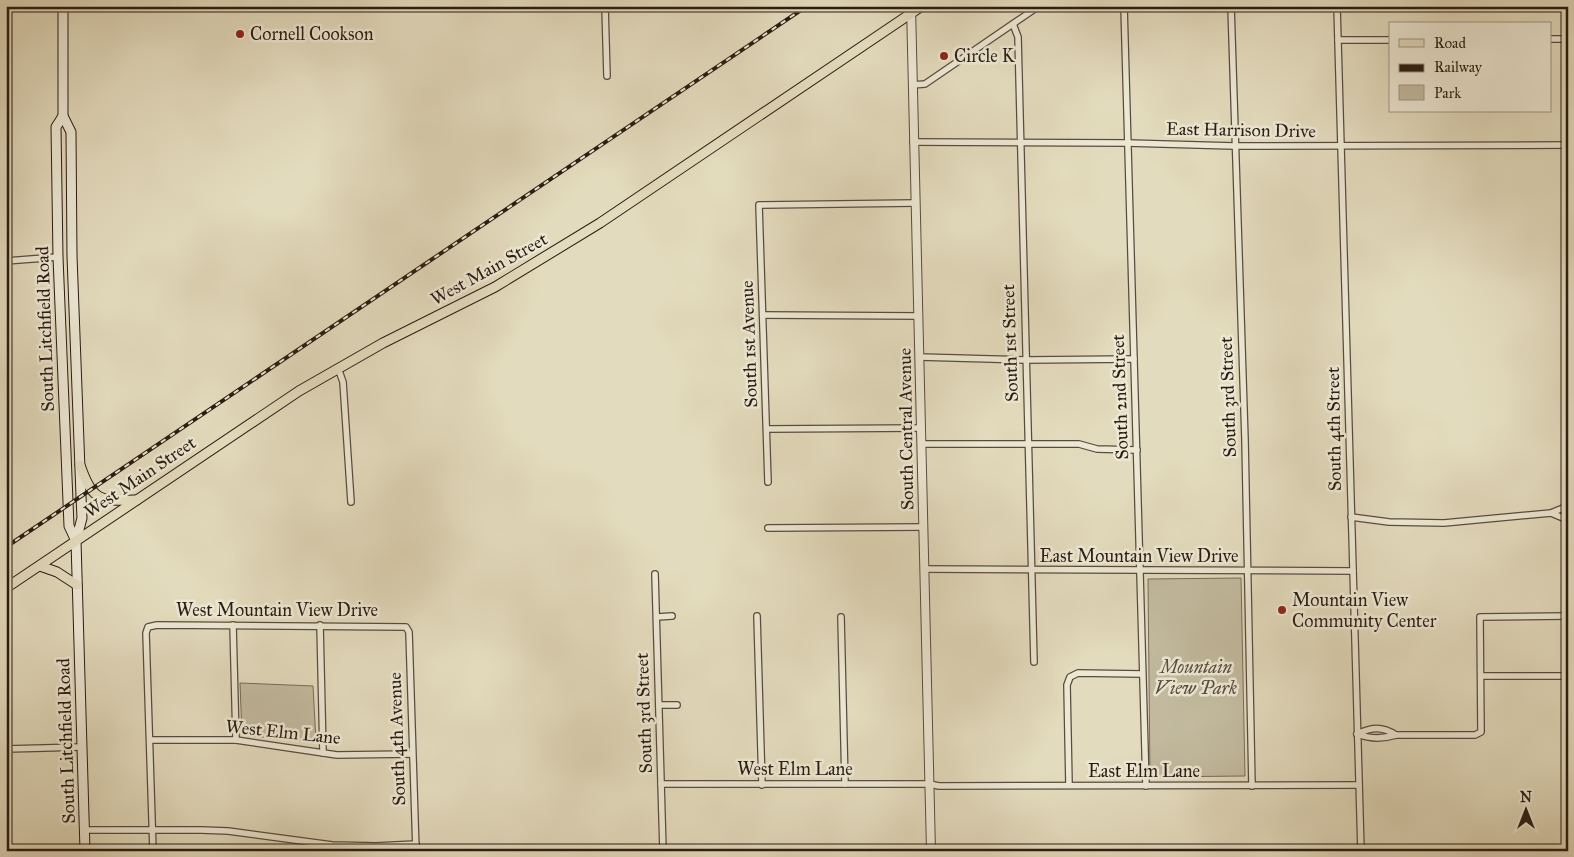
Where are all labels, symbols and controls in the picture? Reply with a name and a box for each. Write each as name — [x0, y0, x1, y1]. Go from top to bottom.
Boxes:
legend — [1389, 22, 1552, 112]
place label: Cornell Cookson — [250, 23, 374, 45]
marker: Cornell Cookson — [234, 28, 246, 40]
text: Road — [1434, 34, 1466, 52]
place label: Circle K — [954, 45, 1016, 67]
marker: Circle K — [938, 50, 950, 62]
text: Railway — [1434, 58, 1483, 76]
text: Park — [1434, 84, 1461, 102]
street label: East Harrison Drive — [1166, 118, 1316, 142]
street label: West Main Street — [427, 228, 552, 310]
street label: South Litchfield Road — [31, 246, 59, 412]
street label: South 1st Avenue — [736, 280, 762, 408]
street label: South 1st Street — [997, 283, 1023, 402]
street label: South 2nd Street — [1107, 333, 1133, 460]
street label: South 3rd Street — [1215, 336, 1241, 458]
street label: South Central Avenue — [894, 348, 918, 510]
street label: South 4th Street — [1322, 366, 1346, 491]
street label: West Main Street — [80, 431, 201, 522]
street label: East Mountain View Drive — [1040, 545, 1238, 567]
place label: Mountain View Community Center — [1292, 589, 1437, 632]
street label: West Mountain View Drive — [176, 599, 378, 621]
marker: Mountain View Community Center — [1276, 604, 1288, 616]
street label: South 3rd Street — [631, 652, 657, 774]
park label: Mountain View Park — [1155, 656, 1237, 699]
street label: South Litchfield Road — [52, 658, 80, 824]
street label: South 4th Avenue — [384, 672, 410, 806]
street label: West Elm Lane — [224, 715, 342, 749]
street label: West Elm Lane — [737, 758, 853, 780]
street label: East Elm Lane — [1088, 760, 1200, 782]
north arrow — [1502, 784, 1552, 834]
text: N — [1520, 789, 1532, 806]

